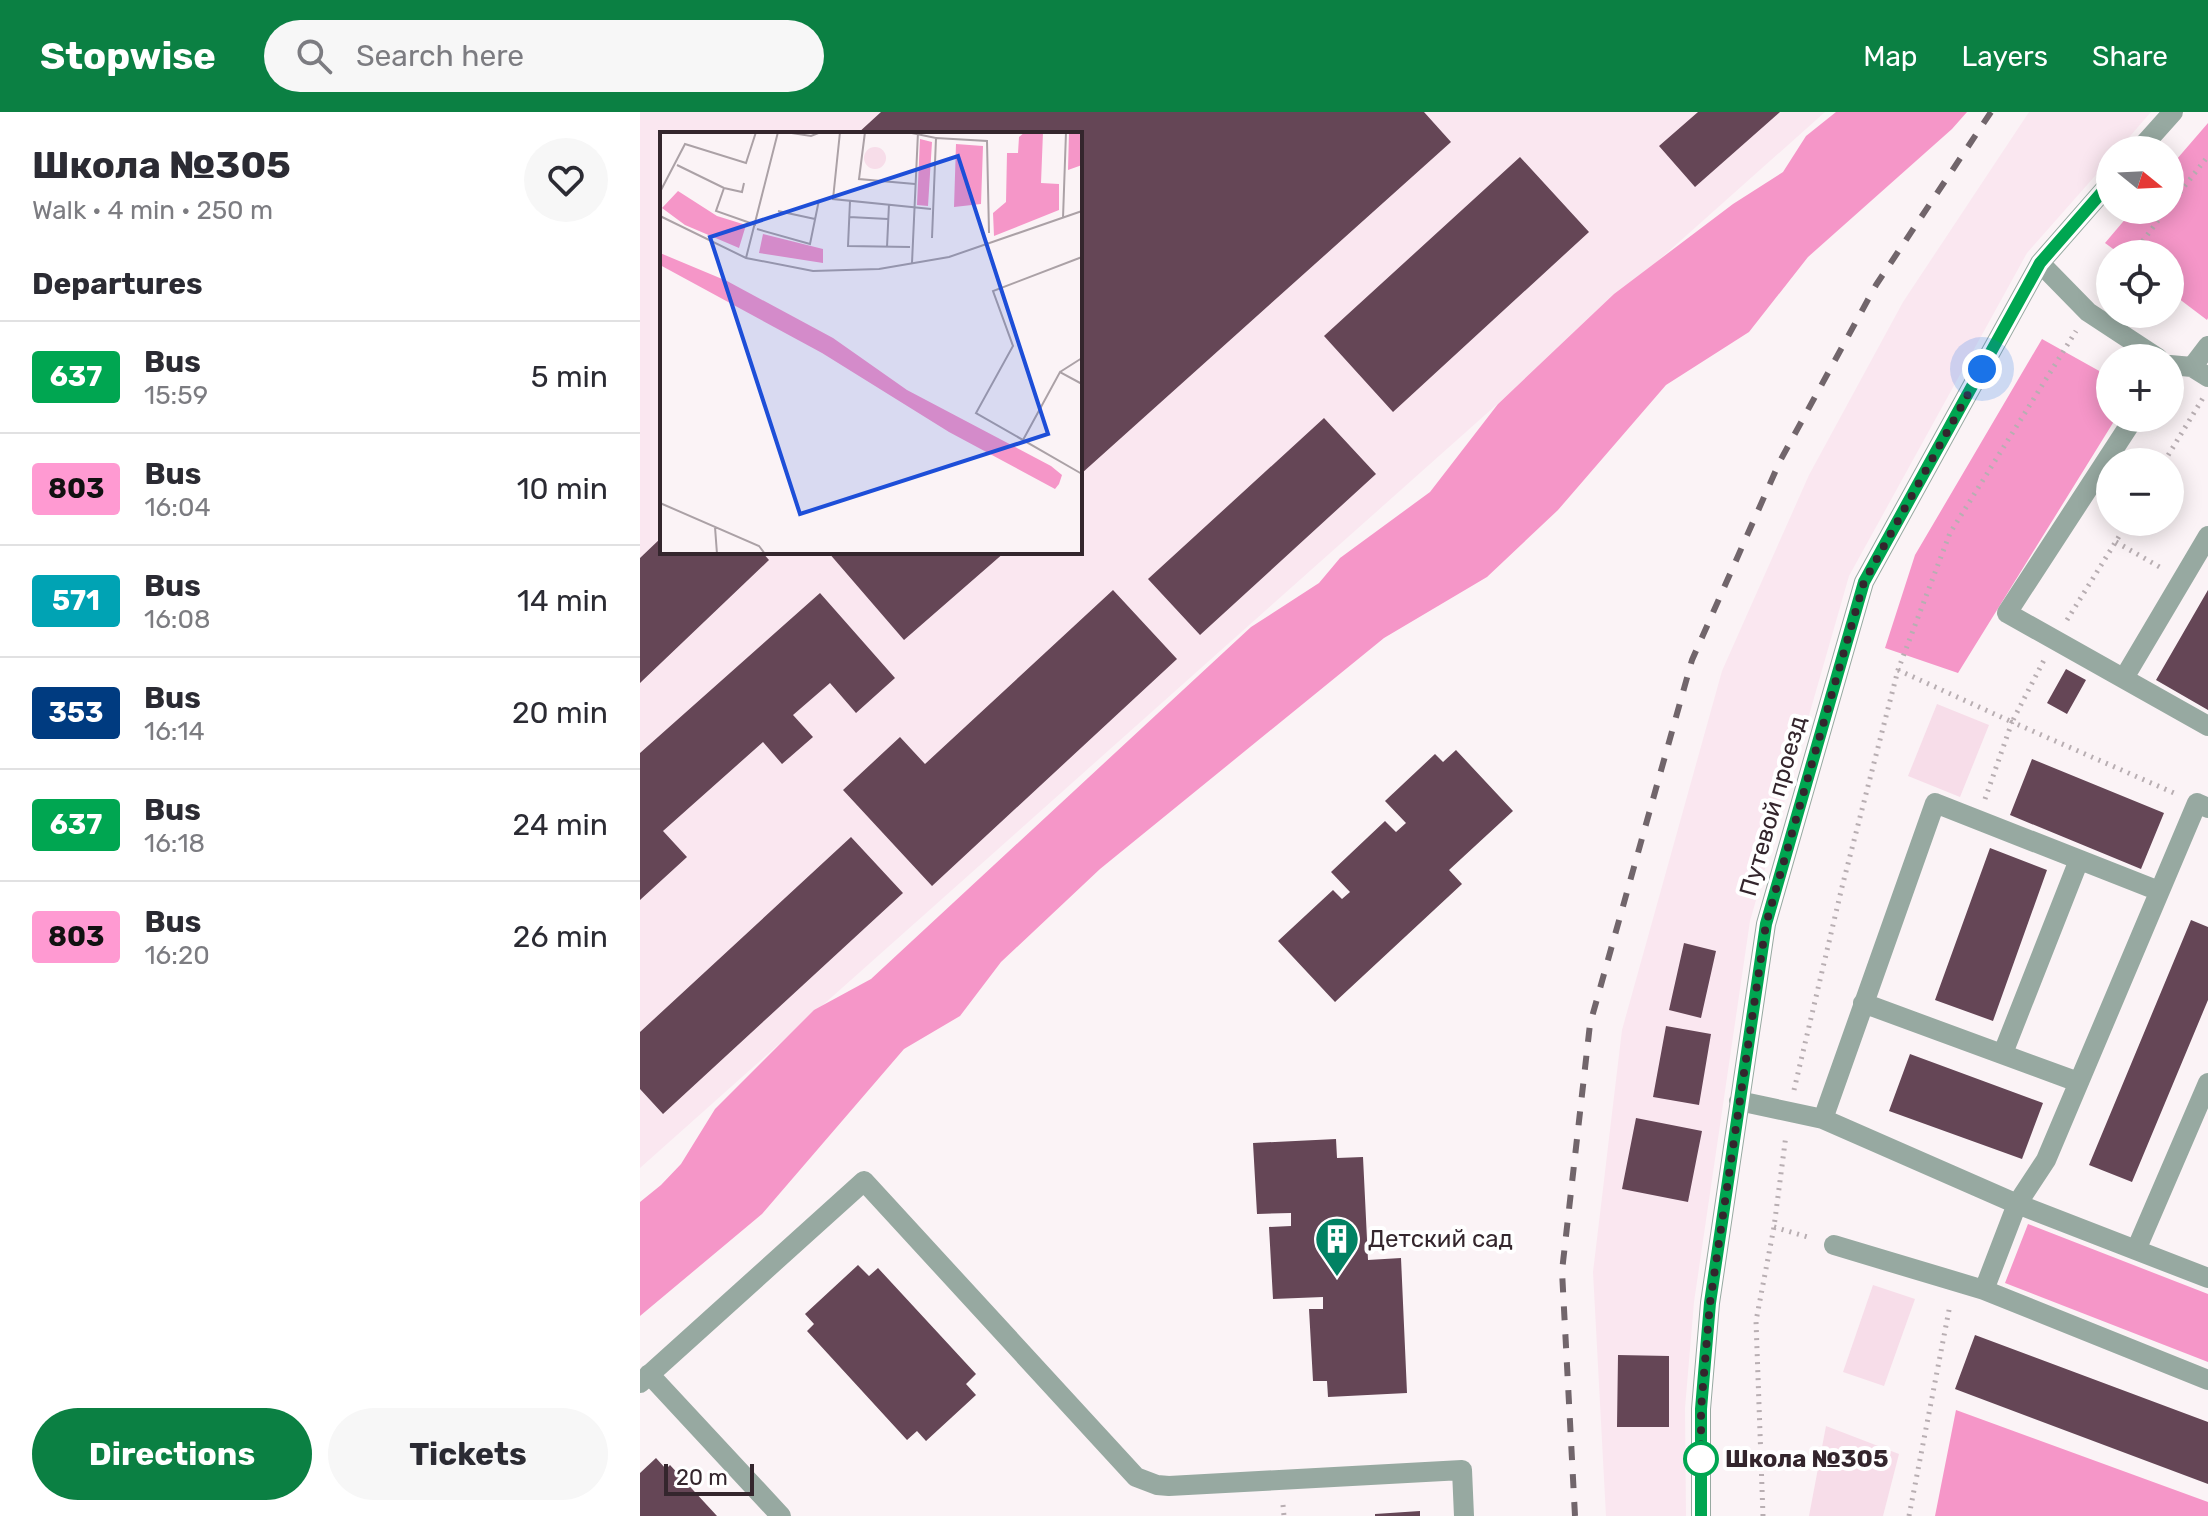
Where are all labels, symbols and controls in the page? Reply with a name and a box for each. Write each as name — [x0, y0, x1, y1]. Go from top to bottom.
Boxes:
search box — [264, 20, 824, 92]
text: Stopwise — [40, 33, 216, 79]
icon: search — [292, 34, 336, 78]
text: Search here — [356, 38, 524, 74]
text: Map — [1863, 40, 1918, 73]
text: Layers — [1962, 40, 2048, 73]
text: Share — [2092, 40, 2168, 73]
inset map — [660, 132, 1082, 554]
north arrow — [2096, 136, 2184, 224]
map controls — [2096, 136, 2184, 536]
button: heart — [524, 138, 608, 222]
text: Школа №305 — [32, 142, 291, 188]
text: Walk · 4 min · 250 m — [32, 195, 273, 226]
button: locate — [2096, 240, 2184, 328]
text: Departures — [32, 266, 203, 302]
text: Bus — [144, 344, 201, 380]
button: + — [2096, 344, 2184, 432]
your location — [1962, 349, 2002, 389]
text: 5 min — [531, 359, 608, 395]
text: 637 — [50, 360, 102, 393]
text: 15:59 — [144, 380, 208, 411]
button: − — [2096, 448, 2184, 536]
text: Bus — [144, 456, 201, 492]
text: 10 min — [517, 471, 608, 507]
text: 803 — [48, 472, 104, 505]
text: 16:04 — [144, 492, 211, 523]
text: Bus — [144, 568, 201, 604]
text: 14 min — [517, 583, 608, 619]
text: 571 — [52, 584, 100, 617]
text: 16:08 — [144, 604, 211, 635]
text: Bus — [144, 680, 201, 716]
text: 20 min — [512, 695, 608, 731]
text: 353 — [49, 696, 104, 729]
street label: Путевой проезд — [1734, 713, 1812, 899]
text: 16:14 — [144, 716, 205, 747]
text: Bus — [144, 792, 201, 828]
text: 24 min — [513, 807, 608, 843]
text: 637 — [50, 808, 102, 841]
text: 16:18 — [144, 828, 205, 859]
text: Bus — [144, 904, 201, 940]
text: 26 min — [513, 919, 608, 955]
text: 803 — [48, 920, 104, 953]
text: 16:20 — [144, 940, 210, 971]
building icon: Детский сад — [1313, 1215, 1361, 1278]
place label: Детский сад — [1368, 1225, 1513, 1253]
button: Directions — [32, 1408, 312, 1500]
button: Tickets — [328, 1408, 608, 1500]
marker: Школа №305 — [1684, 1442, 1718, 1476]
place label: Школа №305 — [1725, 1445, 1888, 1473]
scale bar — [664, 1460, 754, 1496]
text: 20 m — [676, 1464, 728, 1491]

